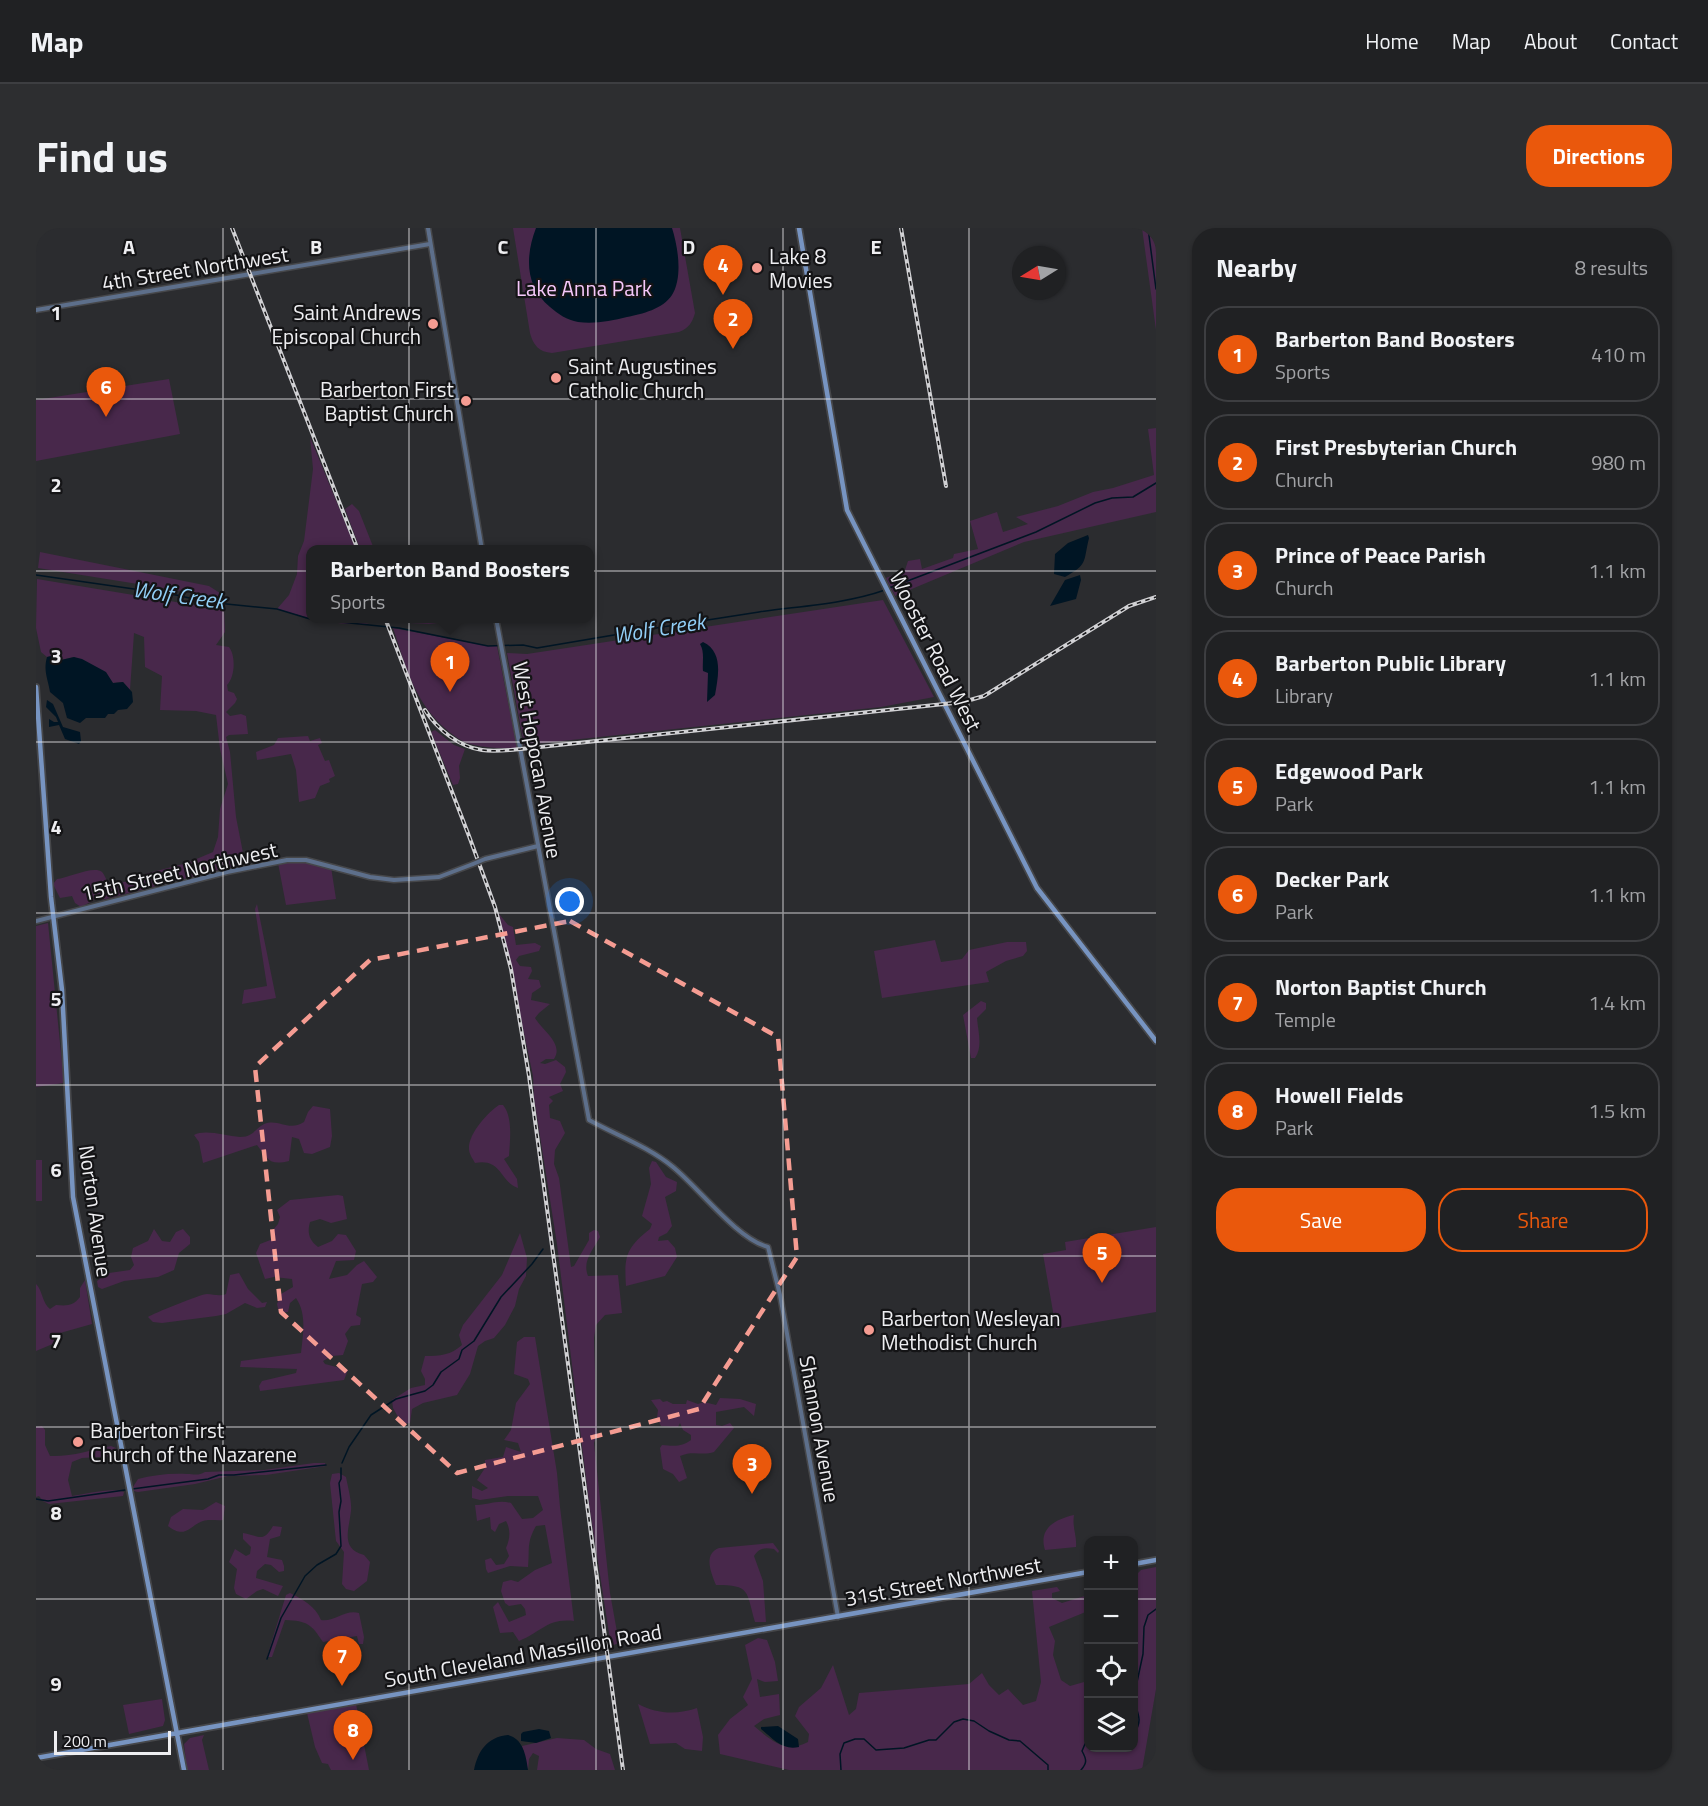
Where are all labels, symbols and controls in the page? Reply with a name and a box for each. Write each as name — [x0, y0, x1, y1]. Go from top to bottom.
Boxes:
text: Map — [30, 20, 84, 63]
text: Home — [1365, 25, 1419, 57]
text: Map — [1452, 25, 1491, 57]
text: About — [1524, 25, 1577, 57]
text: Contact — [1610, 25, 1678, 57]
text: Find us — [36, 124, 168, 188]
button: Directions — [1526, 125, 1672, 187]
text: A — [123, 231, 135, 262]
text: B — [310, 231, 322, 262]
text: C — [498, 231, 509, 262]
text: D — [683, 231, 695, 262]
text: E — [870, 231, 882, 262]
street label: 4th Street Northwest — [99, 237, 291, 299]
place label: Lake 8 Movies — [769, 240, 833, 296]
pin: 4 — [704, 245, 742, 295]
north arrow — [1012, 246, 1066, 300]
text: Nearby — [1216, 248, 1297, 287]
text: 8 results — [1575, 252, 1648, 283]
marker: Lake 8 Movies — [750, 261, 764, 275]
park label: Lake Anna Park — [516, 272, 652, 304]
place label: Saint Andrews Episcopal Church — [271, 296, 421, 352]
text: 1 — [50, 297, 62, 328]
pin: 2 — [714, 300, 752, 349]
marker: Saint Andrews Episcopal Church — [426, 317, 440, 331]
text: Barberton Band Boosters — [1275, 322, 1515, 356]
text: 1 — [1232, 339, 1243, 370]
text: 410 m — [1591, 339, 1646, 370]
place label: Saint Augustines Catholic Church — [568, 350, 717, 406]
text: Sports — [1275, 356, 1330, 387]
pin: 6 — [86, 368, 126, 417]
marker: Saint Augustines Catholic Church — [549, 371, 563, 385]
place label: Barberton First Baptist Church — [320, 373, 455, 429]
marker: Barberton First Baptist Church — [459, 394, 473, 408]
text: First Presbyterian Church — [1275, 430, 1517, 464]
text: 2 — [1232, 447, 1243, 478]
text: 980 m — [1591, 447, 1646, 478]
text: Church — [1275, 464, 1333, 495]
text: 2 — [50, 469, 62, 500]
text: Prince of Peace Parish — [1275, 538, 1486, 572]
popup — [306, 545, 594, 623]
text: Barberton Band Boosters — [330, 552, 570, 586]
text: 3 — [1232, 555, 1243, 586]
text: 1.1 km — [1589, 555, 1646, 586]
street label: Wooster Road West — [882, 565, 990, 737]
water label: Wolf Creek — [131, 572, 230, 619]
text: Church — [1275, 572, 1333, 603]
text: Sports — [330, 586, 385, 617]
water label: Wolf Creek — [610, 604, 710, 652]
text: 3 — [50, 640, 62, 671]
pin: 1 — [430, 642, 470, 692]
text: Barberton Public Library — [1275, 646, 1506, 680]
street label: West Hopocan Avenue — [505, 659, 571, 861]
text: 4 — [1232, 663, 1243, 694]
text: 1.1 km — [1589, 663, 1646, 694]
text: Library — [1275, 680, 1333, 711]
text: Edgewood Park — [1275, 754, 1423, 788]
text: 5 — [1232, 771, 1243, 802]
text: 1.1 km — [1589, 771, 1646, 802]
text: Park — [1275, 788, 1313, 819]
text: 4 — [50, 811, 62, 842]
street label: 15th Street Northwest — [78, 833, 281, 909]
text: Decker Park — [1275, 862, 1389, 896]
text: 6 — [1232, 879, 1243, 910]
text: 1.1 km — [1589, 879, 1646, 910]
your location — [555, 887, 584, 916]
text: Park — [1275, 896, 1313, 927]
text: Norton Baptist Church — [1275, 970, 1487, 1004]
text: 5 — [50, 983, 62, 1014]
text: 7 — [1232, 987, 1243, 1018]
text: 1.4 km — [1589, 987, 1646, 1018]
text: Temple — [1275, 1004, 1336, 1035]
text: Howell Fields — [1275, 1078, 1403, 1112]
text: 8 — [1232, 1095, 1243, 1126]
text: 1.5 km — [1589, 1095, 1646, 1126]
text: Park — [1275, 1112, 1313, 1143]
street label: Norton Avenue — [71, 1143, 121, 1279]
text: 6 — [50, 1154, 62, 1185]
button: Save — [1216, 1188, 1426, 1252]
button: Share — [1438, 1188, 1648, 1252]
pin: 5 — [1082, 1234, 1122, 1283]
place label: Barberton Wesleyan Methodist Church — [881, 1302, 1061, 1358]
marker: Barberton Wesleyan Methodist Church — [862, 1323, 876, 1337]
text: 7 — [50, 1325, 62, 1356]
street label: Shannon Avenue — [791, 1353, 849, 1505]
place label: Barberton First Church of the Nazarene — [90, 1414, 297, 1470]
marker: Barberton First Church of the Nazarene — [71, 1435, 85, 1449]
pin: 3 — [732, 1444, 772, 1494]
text: 8 — [50, 1497, 62, 1528]
map controls — [1084, 1536, 1138, 1752]
button: + — [1084, 1536, 1138, 1590]
street label: 31st Street Northwest — [842, 1548, 1044, 1614]
button: − — [1084, 1590, 1138, 1644]
street label: South Cleveland Massillon Road — [382, 1615, 664, 1695]
pin: 7 — [322, 1636, 362, 1686]
button: locate — [1084, 1644, 1138, 1698]
text: 9 — [50, 1668, 62, 1699]
button: layers — [1084, 1698, 1138, 1752]
pin: 8 — [334, 1710, 372, 1760]
scale bar — [54, 1728, 171, 1756]
text: 200 m — [63, 1729, 107, 1753]

